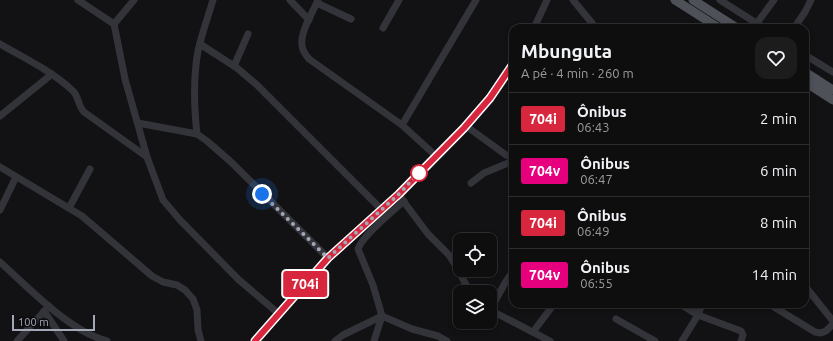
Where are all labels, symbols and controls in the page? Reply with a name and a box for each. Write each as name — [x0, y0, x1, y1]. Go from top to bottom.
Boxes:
button: heart — [755, 37, 797, 79]
text: Mbunguta — [521, 40, 612, 62]
text: A pé · 4 min · 260 m — [521, 66, 634, 80]
text: Ônibus — [577, 103, 627, 120]
text: 2 min — [760, 110, 797, 127]
text: 704i — [529, 111, 557, 127]
text: 06:43 — [577, 120, 610, 134]
text: Ônibus — [580, 155, 630, 172]
text: 6 min — [760, 162, 797, 179]
text: 704v — [529, 163, 560, 179]
unlabelled marker — [410, 164, 428, 182]
text: 06:47 — [580, 172, 613, 186]
your location — [252, 184, 272, 204]
text: Ônibus — [577, 207, 627, 224]
text: 8 min — [760, 214, 797, 231]
text: 704i — [529, 215, 557, 231]
text: 06:49 — [577, 224, 610, 238]
map controls — [453, 233, 497, 329]
button: locate — [453, 233, 497, 277]
text: Ônibus — [580, 259, 630, 276]
text: 14 min — [751, 266, 797, 283]
text: 704v — [529, 267, 560, 283]
line badge: 704i — [277, 271, 333, 297]
text: 704i — [291, 276, 319, 292]
text: 06:55 — [580, 276, 613, 290]
button: layers — [453, 285, 497, 329]
scale bar — [12, 313, 95, 332]
text: 100 m — [18, 316, 49, 328]

